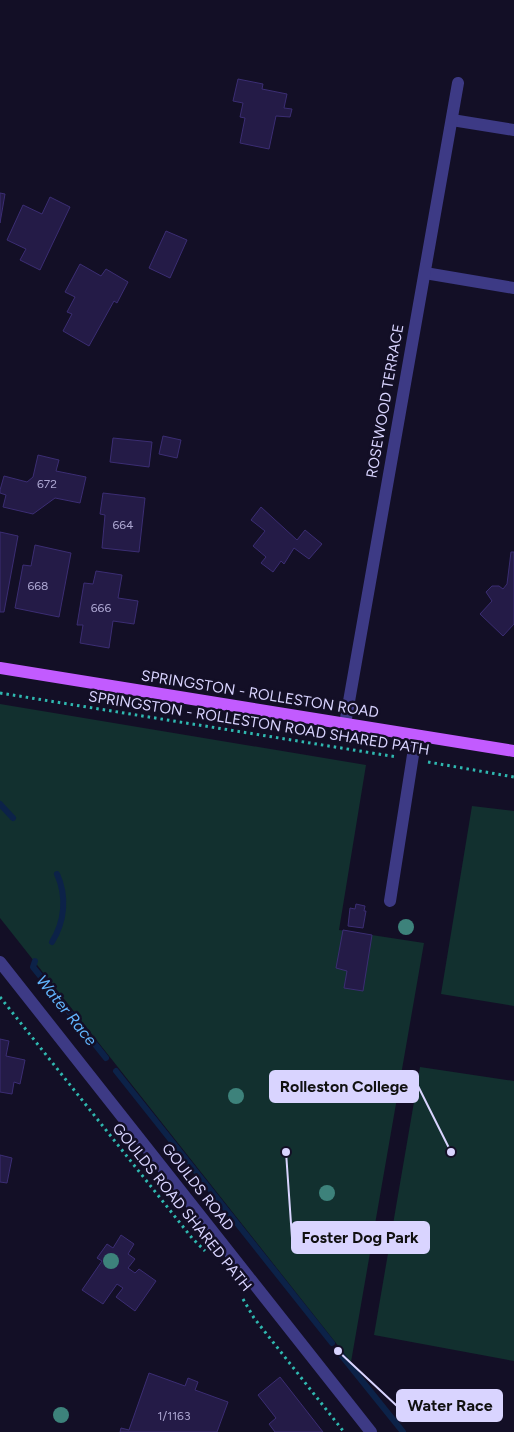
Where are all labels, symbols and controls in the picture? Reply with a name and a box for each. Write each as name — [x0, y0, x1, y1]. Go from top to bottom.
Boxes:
street label: ROSEWOOD TERRACE — [363, 322, 407, 480]
house number: 672 — [37, 477, 57, 491]
house number: 664 — [112, 518, 134, 532]
house number: 668 — [28, 579, 48, 593]
house number: 666 — [91, 601, 111, 615]
street label: SPRINGSTON - ROLLESTON ROAD — [140, 666, 380, 722]
street label: SPRINGSTON - ROLLESTON ROAD SHARED PATH — [87, 687, 431, 759]
water label: Water Race — [32, 971, 101, 1050]
callout: Rolleston College — [270, 1071, 418, 1102]
text: Rolleston College — [280, 1077, 408, 1096]
street label: GOULDS ROAD SHARED PATH — [109, 1119, 255, 1295]
street label: GOULDS ROAD — [158, 1140, 238, 1234]
callout: Foster Dog Park — [292, 1222, 429, 1253]
text: Foster Dog Park — [301, 1228, 419, 1247]
callout: Water Race — [397, 1390, 502, 1421]
text: Water Race — [407, 1396, 493, 1415]
house number: 1/1163 — [158, 1409, 190, 1423]

